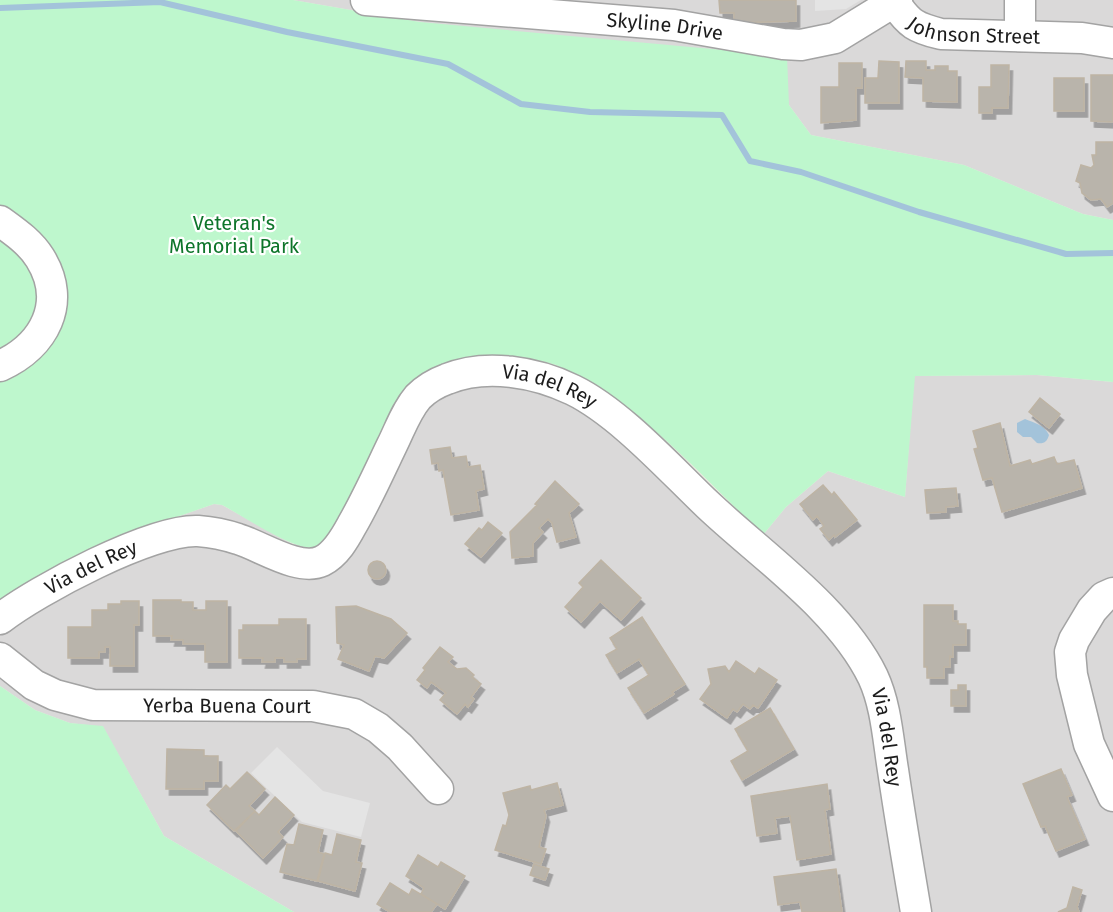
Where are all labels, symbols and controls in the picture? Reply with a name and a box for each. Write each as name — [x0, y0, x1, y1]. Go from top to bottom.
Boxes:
street label: Skyline Drive — [606, 8, 725, 45]
street label: Johnson Street — [902, 11, 1041, 49]
park label: Veteran's Memorial Park — [169, 211, 300, 258]
street label: Via del Rey — [501, 359, 602, 413]
street label: Via del Rey — [40, 535, 141, 600]
street label: Via del Rey — [866, 685, 907, 788]
street label: Yerba Buena Court — [143, 693, 312, 718]

